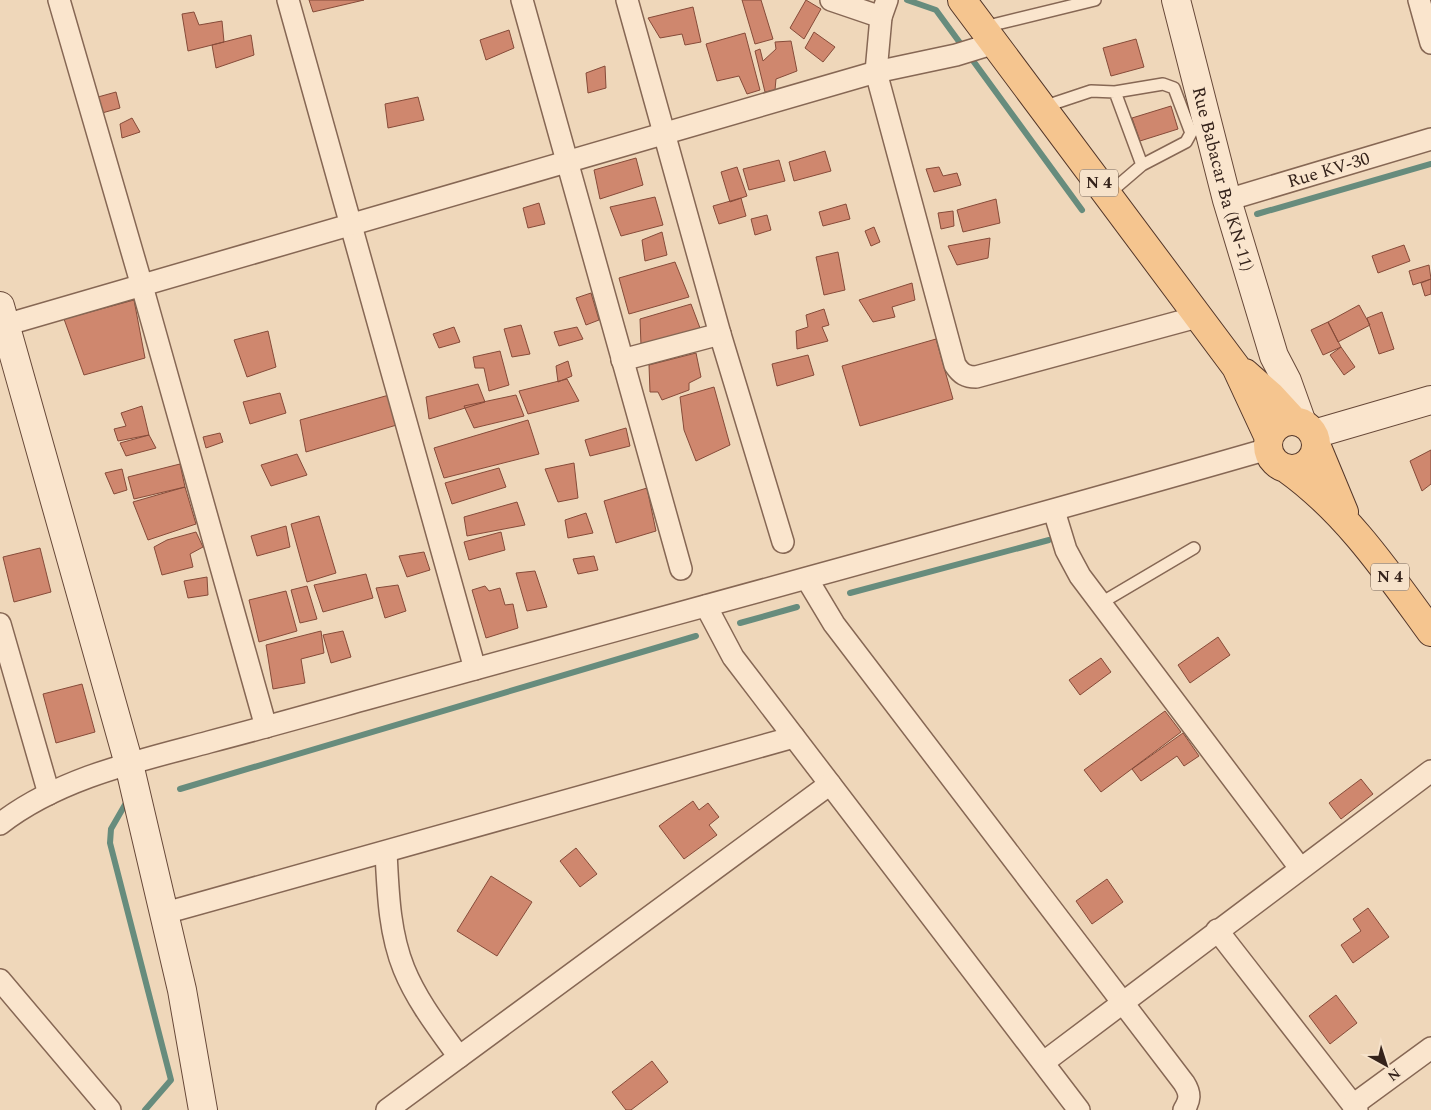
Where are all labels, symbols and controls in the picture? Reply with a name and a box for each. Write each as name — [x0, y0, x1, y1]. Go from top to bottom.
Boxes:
street label: Rue Babacar Ba (KN-11) — [1185, 84, 1261, 274]
street label: Rue KV-30 — [1284, 145, 1373, 195]
road number: N 4 — [1080, 170, 1118, 197]
road number: N 4 — [1371, 564, 1409, 590]
north arrow — [1361, 1040, 1411, 1090]
text: N — [1383, 1063, 1405, 1086]

